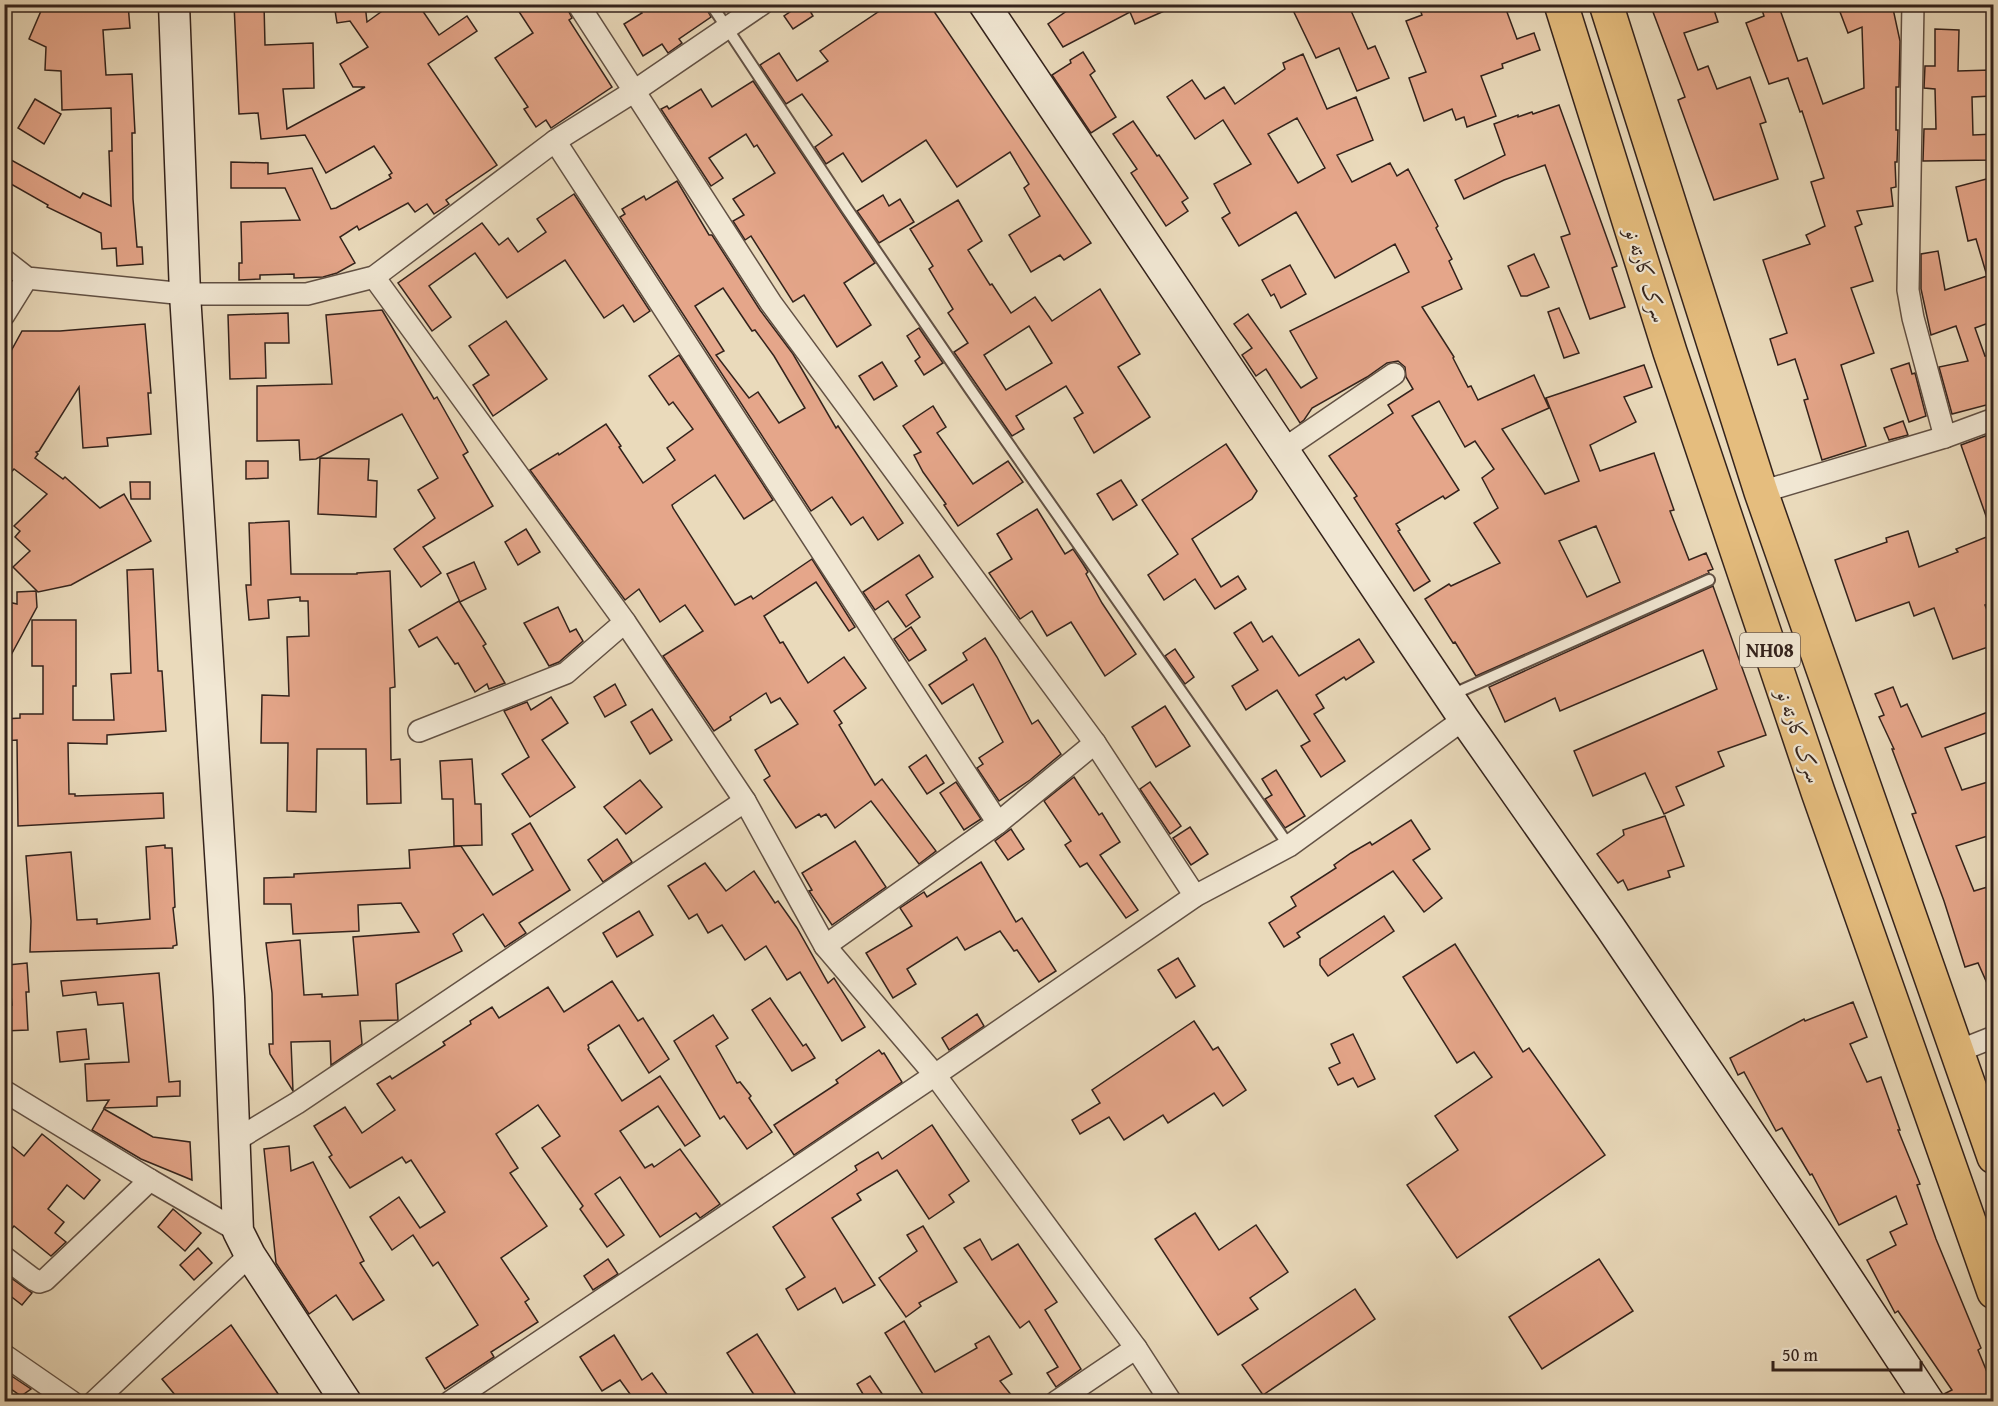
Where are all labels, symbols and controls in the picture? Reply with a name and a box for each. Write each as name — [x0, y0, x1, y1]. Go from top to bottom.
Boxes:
street label: سرک کارته نو — [1617, 222, 1676, 326]
road number: NH08 — [1740, 633, 1800, 667]
street label: سرک کارته نو — [1768, 683, 1830, 787]
scale bar — [1773, 1334, 1922, 1372]
text: 50 m — [1782, 1341, 1818, 1368]

